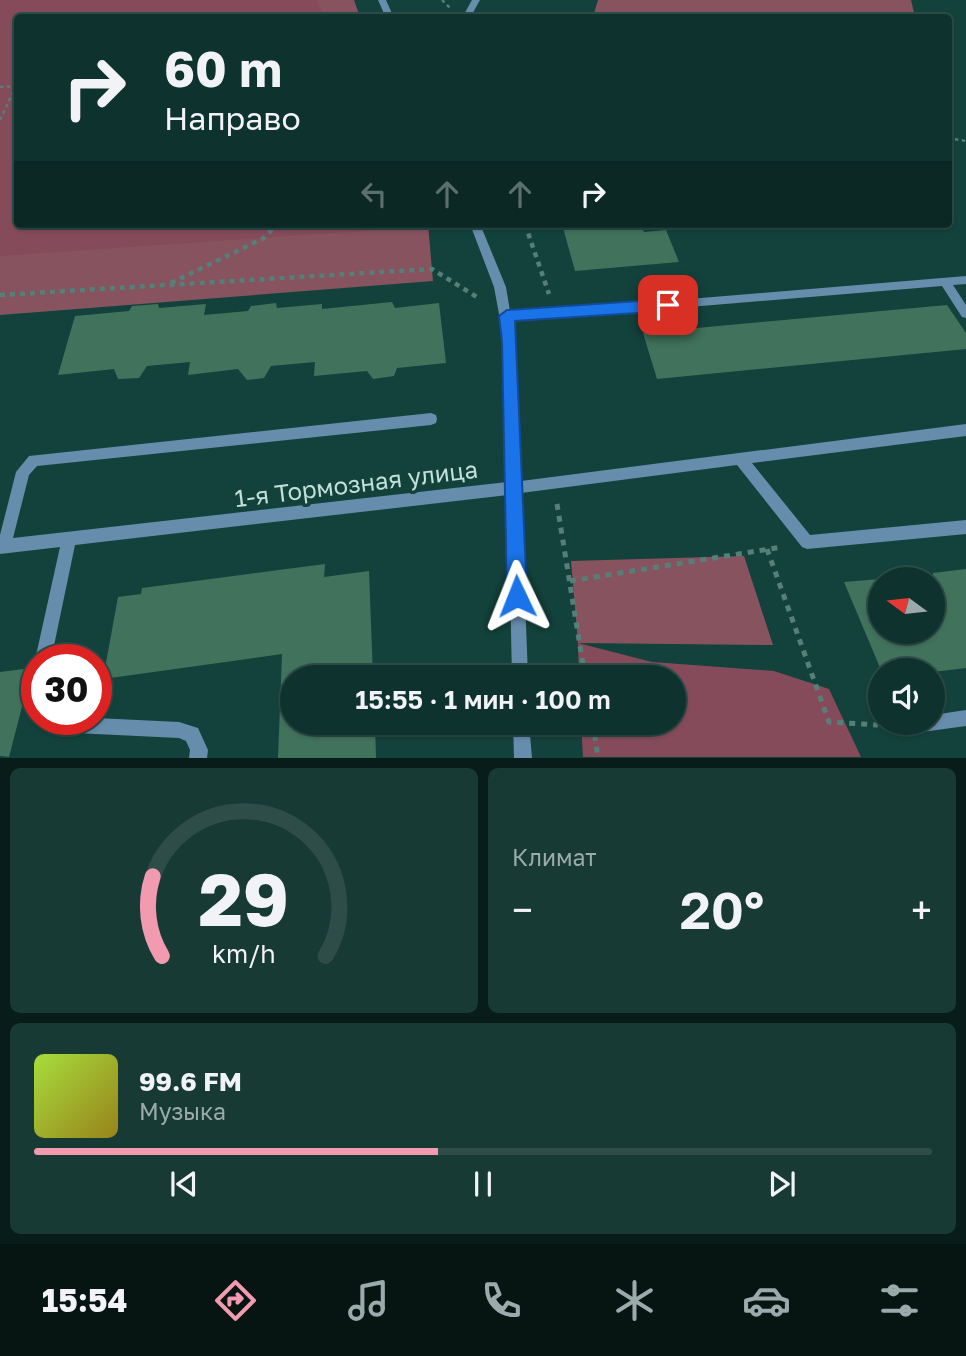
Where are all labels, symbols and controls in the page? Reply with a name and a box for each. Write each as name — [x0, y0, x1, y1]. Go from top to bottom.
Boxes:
text: 60 m — [164, 39, 282, 98]
icon: right — [49, 42, 140, 133]
text: Направо — [164, 99, 301, 137]
icon: left — [355, 175, 393, 213]
icon: ahead — [428, 175, 466, 213]
icon: ahead — [501, 175, 539, 213]
icon: right — [574, 175, 612, 213]
pin — [638, 275, 698, 335]
icon: arrive — [649, 286, 687, 324]
street label: 1-я Тормозная улица — [233, 454, 479, 512]
position arrow — [480, 559, 554, 633]
north arrow — [868, 567, 945, 644]
map controls — [868, 567, 945, 735]
speed limit sign: 30 — [21, 644, 112, 735]
button: sound — [868, 658, 945, 735]
text: 15:55 · 1 мин · 100 m — [355, 684, 611, 715]
text: Климат — [512, 843, 597, 871]
text: 29 — [199, 856, 289, 943]
text: 20° — [680, 878, 764, 940]
text: − — [512, 887, 533, 932]
text: + — [911, 887, 932, 932]
text: km/h — [212, 938, 276, 969]
text: 99.6 FM — [139, 1066, 242, 1097]
text: Музыка — [139, 1097, 226, 1125]
icon: previous — [165, 1165, 203, 1203]
icon: pause — [464, 1165, 502, 1203]
icon: next — [763, 1165, 801, 1203]
icon: directions — [211, 1276, 260, 1325]
icon: music — [344, 1276, 393, 1325]
icon: phone — [477, 1276, 526, 1325]
icon: climate — [610, 1276, 659, 1325]
icon: car — [742, 1276, 791, 1325]
icon: filters — [875, 1276, 924, 1325]
text: 15:54 — [42, 1281, 128, 1319]

